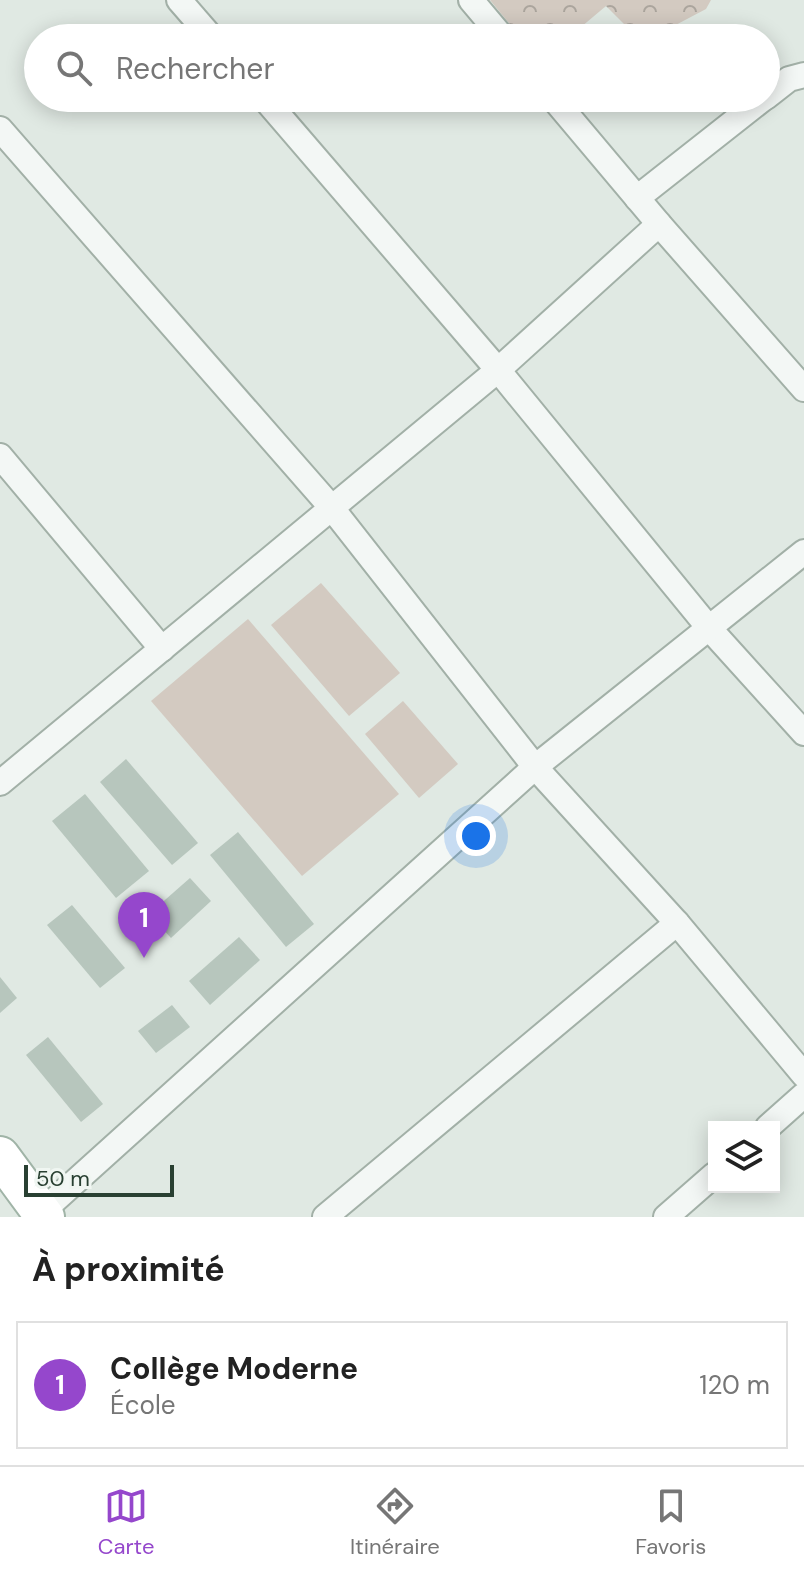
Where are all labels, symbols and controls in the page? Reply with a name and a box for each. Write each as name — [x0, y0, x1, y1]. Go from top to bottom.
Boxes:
search box — [24, 24, 780, 112]
icon: search — [52, 46, 96, 90]
text: Rechercher — [116, 49, 275, 88]
your location — [456, 816, 496, 856]
pin: 1 — [118, 892, 170, 958]
map controls — [708, 1121, 780, 1193]
button: layers — [708, 1121, 780, 1193]
scale bar — [24, 1161, 174, 1197]
text: 50 m — [36, 1164, 90, 1193]
text: À proximité — [32, 1247, 225, 1292]
text: Collège Moderne — [110, 1349, 358, 1388]
text: 1 — [55, 1368, 65, 1402]
text: 120 m — [699, 1368, 770, 1402]
text: École — [110, 1388, 176, 1422]
tab: Carte — [98, 1484, 154, 1561]
tab: Itinéraire — [350, 1484, 440, 1561]
tab: Favoris — [635, 1484, 706, 1561]

